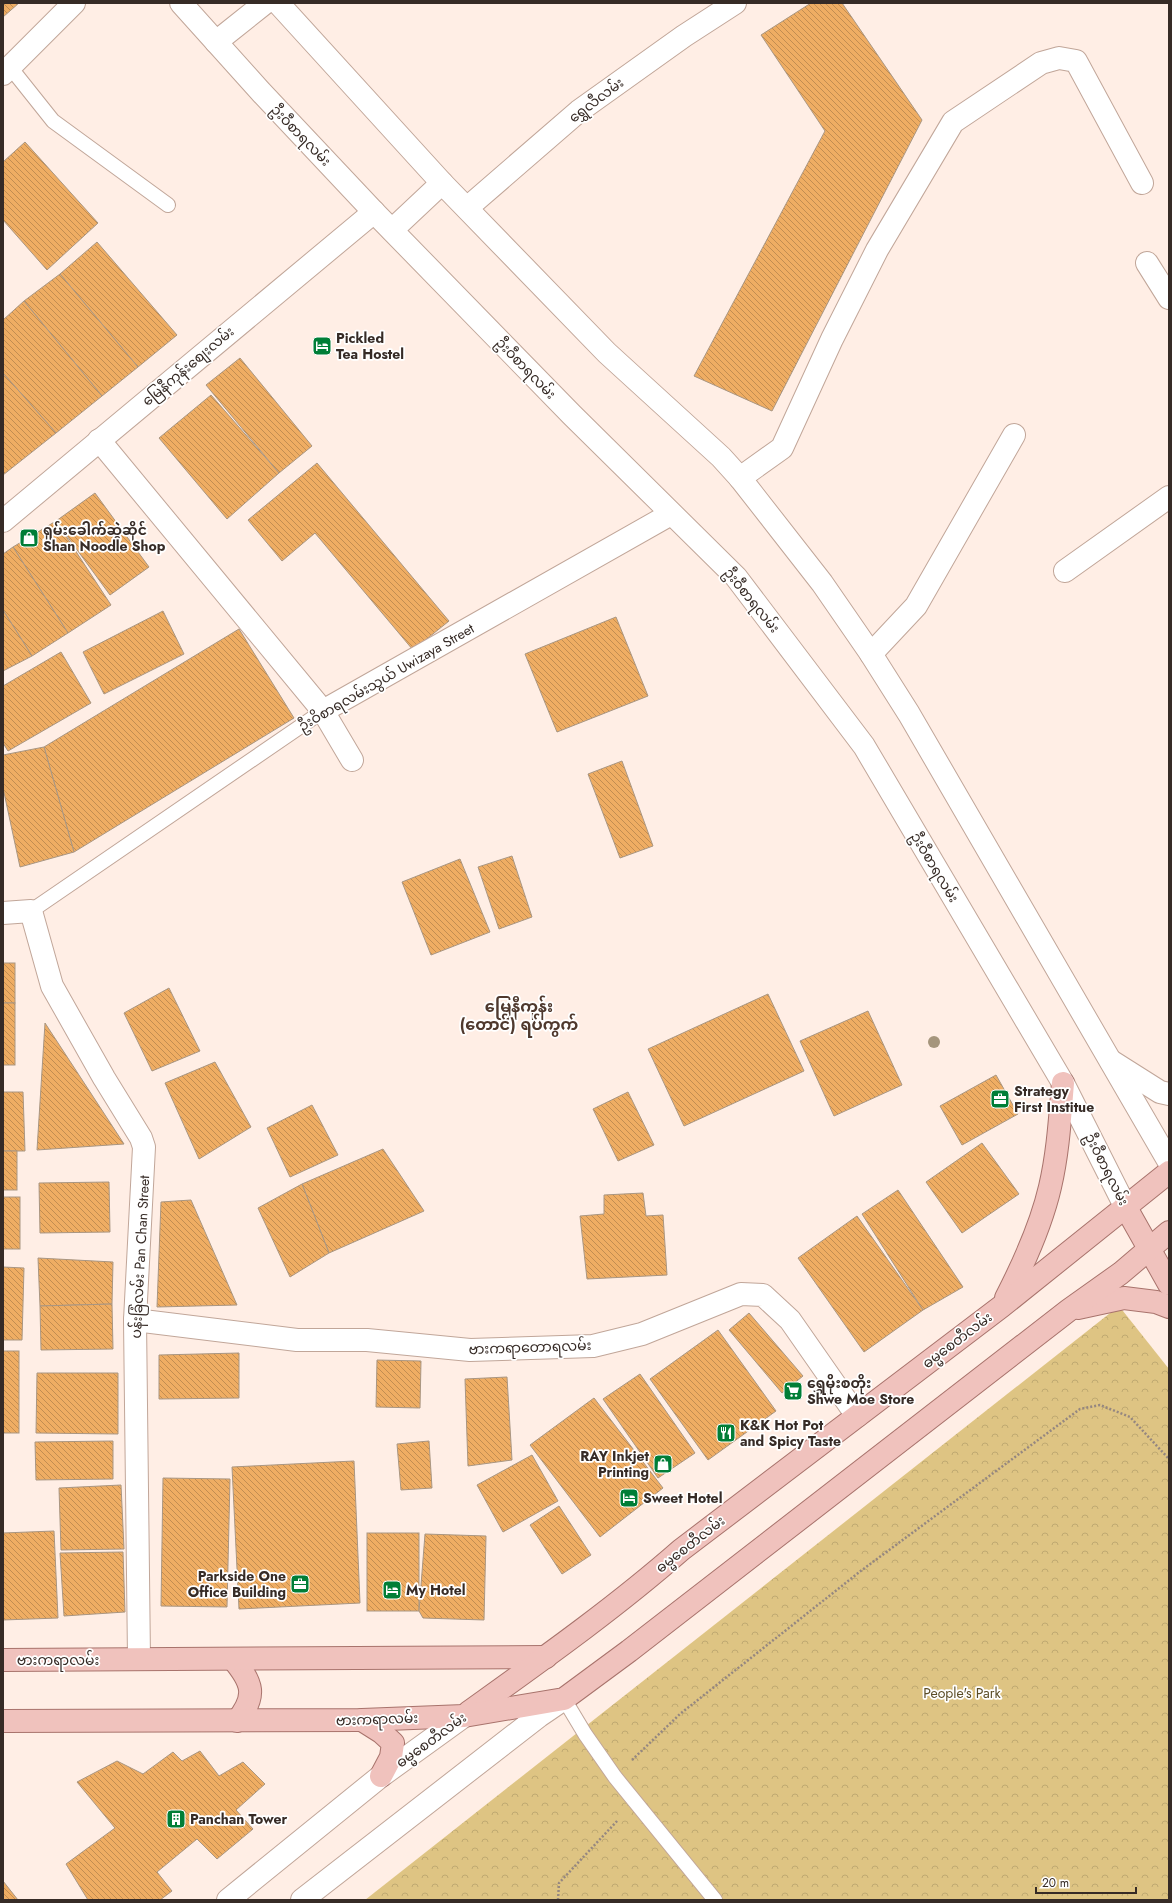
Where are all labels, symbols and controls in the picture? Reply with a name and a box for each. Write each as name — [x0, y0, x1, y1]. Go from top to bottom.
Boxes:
street label: ရွှေလီလမ်း — [564, 73, 629, 129]
street label: ဦးဝီစာရလမ်း — [265, 100, 336, 172]
street label: မြေနီကုန်းစျေးလမ်း — [138, 322, 240, 412]
place label: Pickled Tea Hostel — [336, 328, 404, 364]
street label: ဦးဝီစာရလမ်း — [490, 333, 561, 405]
hotel icon: Pickled Tea Hostel — [311, 335, 333, 357]
place label: ရှမ်းခေါက်ဆွဲဆိုင် Shan Noodle Shop — [43, 520, 166, 556]
shop icon: ရှမ်းခေါက်ဆွဲဆိုင် Shan Noodle Shop — [18, 527, 40, 549]
street label: ဦးဝီစာရလမ်း — [718, 563, 785, 638]
street label: ဦးဝိစာရလမ်းသွယ် Uwizaya Street — [294, 618, 479, 737]
street label: ဦးဝီစာရလမ်း — [904, 828, 964, 907]
district label: မြေနီကုန်း (တောင်) ရပ်ကွက် — [460, 995, 579, 1038]
place label: Strategy First Institue — [1014, 1081, 1094, 1117]
office icon: Strategy First Institue — [989, 1088, 1011, 1110]
street label: ဦးဝီစာရလမ်း — [1078, 1129, 1134, 1210]
street label: ပန်းခြံလမ်း Pan Chan Street — [126, 1174, 156, 1339]
street label: ဓမ္မစေတီလမ်း — [918, 1307, 997, 1375]
street label: ဗားကရာတောရလမ်း — [468, 1335, 592, 1361]
place label: ရွှေမိုးစတိုး Shwe Moe Store — [807, 1373, 914, 1409]
supermarket icon: ရွှေမိုးစတိုး Shwe Moe Store — [782, 1380, 804, 1402]
place label: K&K Hot Pot and Spicy Taste — [740, 1415, 841, 1451]
restaurant icon: K&K Hot Pot and Spicy Taste — [715, 1422, 737, 1444]
place label: RAY Inkjet Printing — [580, 1446, 650, 1482]
shop icon: RAY Inkjet Printing — [652, 1453, 674, 1475]
hotel icon: Sweet Hotel — [618, 1487, 640, 1509]
place label: Sweet Hotel — [643, 1488, 722, 1508]
street label: ဓမ္မစေတီလမ်း — [651, 1511, 730, 1579]
place label: Parkside One Office Building — [188, 1566, 286, 1602]
office icon: Parkside One Office Building — [289, 1573, 311, 1595]
hotel icon: My Hotel — [381, 1579, 403, 1601]
place label: My Hotel — [406, 1580, 466, 1600]
street label: ဗားကရာလမ်း — [17, 1650, 99, 1672]
park label: People's Park — [923, 1683, 1002, 1703]
street label: ဗားကရာလမ်း — [335, 1708, 419, 1732]
street label: ဓမ္မစေတီလမ်း — [392, 1708, 472, 1774]
building icon: Panchan Tower — [165, 1808, 187, 1830]
place label: Panchan Tower — [190, 1809, 288, 1829]
scale bar — [1036, 1869, 1136, 1895]
text: 20 m — [1042, 1874, 1069, 1892]

